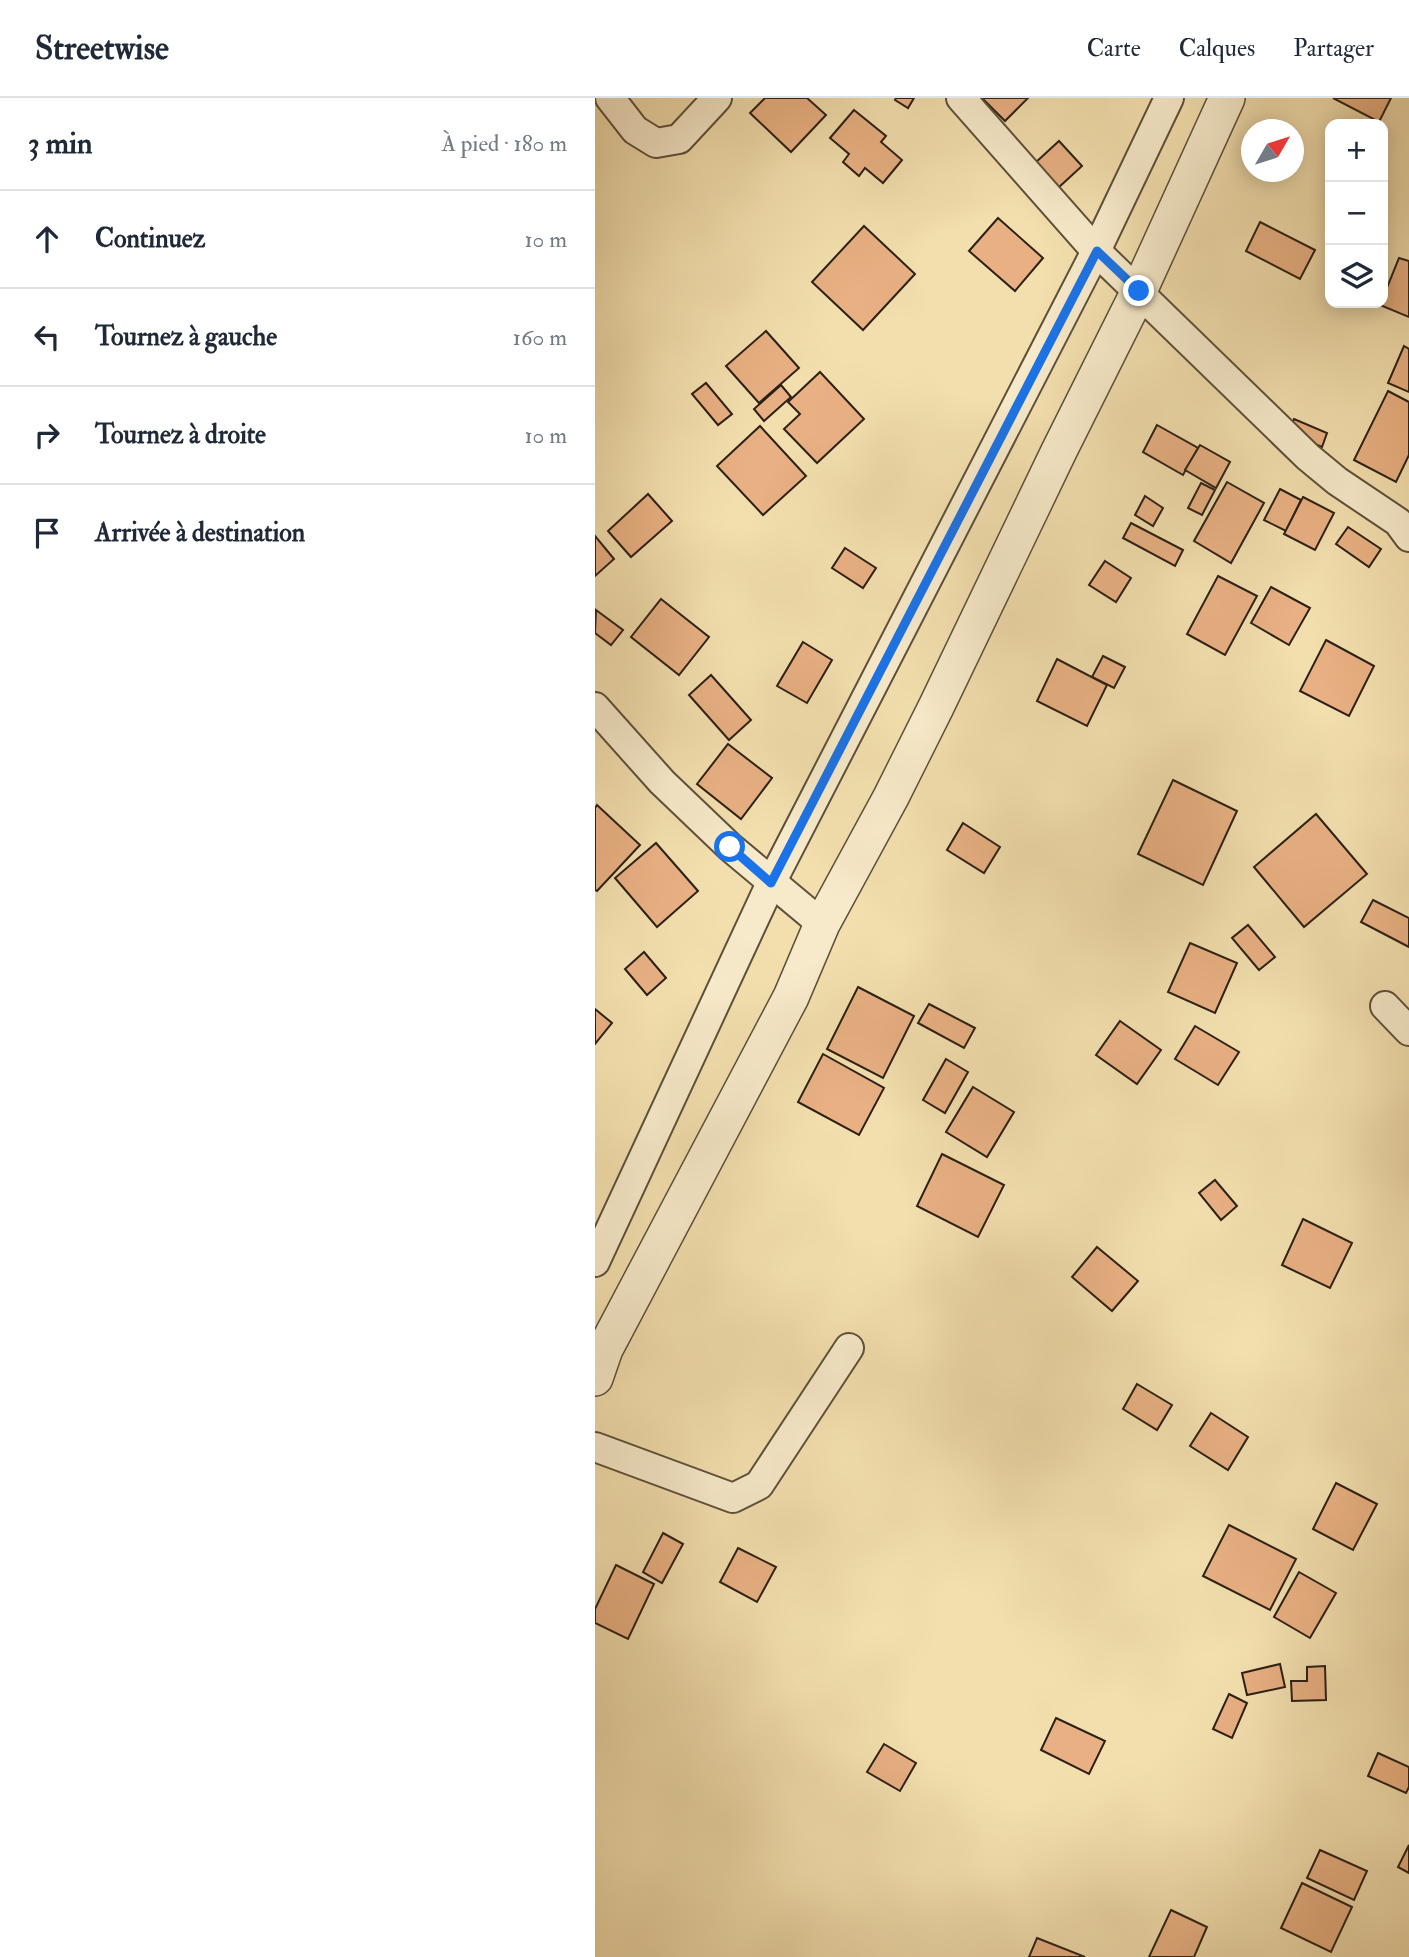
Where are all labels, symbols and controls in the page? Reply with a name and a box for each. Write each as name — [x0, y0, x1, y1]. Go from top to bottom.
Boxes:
text: Streetwise — [35, 28, 169, 69]
text: Carte — [1087, 33, 1141, 64]
text: Calques — [1179, 33, 1255, 64]
text: Partager — [1293, 33, 1374, 64]
north arrow — [1241, 119, 1304, 182]
map controls — [1325, 119, 1388, 308]
button: + — [1325, 119, 1388, 182]
text: 3 min — [28, 125, 93, 162]
text: À pied · 180 m — [441, 129, 567, 158]
button: − — [1325, 182, 1388, 245]
icon: ahead — [28, 220, 66, 258]
text: Continuez — [95, 223, 205, 255]
text: 10 m — [524, 225, 567, 254]
button: layers — [1325, 245, 1388, 308]
route end — [1123, 275, 1154, 306]
icon: left — [28, 318, 66, 356]
text: Tournez à gauche — [95, 321, 277, 353]
text: 160 m — [513, 323, 567, 352]
icon: right — [28, 416, 66, 454]
text: Tournez à droite — [95, 419, 266, 451]
text: 10 m — [524, 421, 567, 450]
icon: arrive — [28, 514, 66, 552]
text: Arrivée à destination — [95, 517, 305, 549]
route start — [714, 831, 745, 862]

